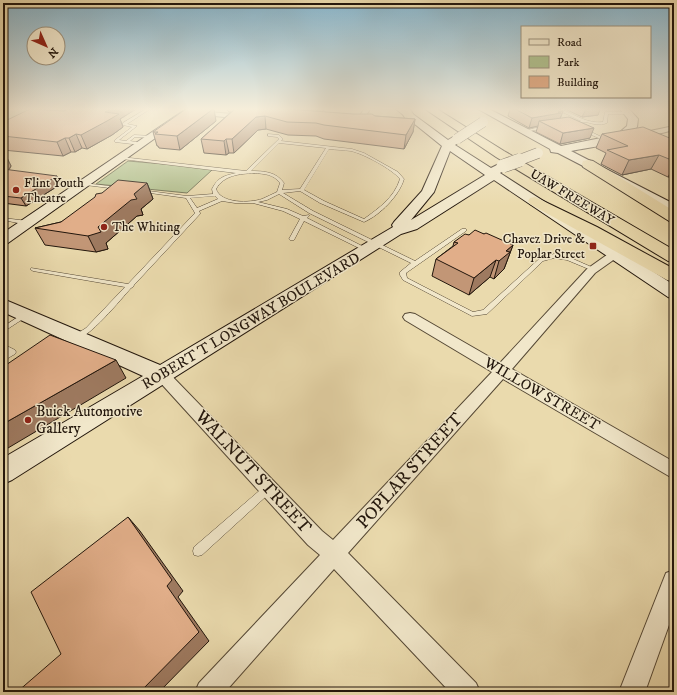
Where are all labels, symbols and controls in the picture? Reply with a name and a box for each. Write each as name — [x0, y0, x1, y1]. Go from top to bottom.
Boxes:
north arrow — [26, 26, 66, 66]
legend — [521, 26, 651, 98]
text: Road — [557, 35, 582, 50]
text: N — [44, 44, 61, 61]
text: Park — [557, 55, 579, 70]
text: Building — [557, 75, 598, 90]
street label: UAW FREEWAY — [527, 166, 618, 229]
place label: Flint Youth Theatre — [24, 175, 84, 206]
marker: Flint Youth Theatre — [11, 185, 21, 195]
place label: The Whiting — [112, 219, 180, 235]
marker: The Whiting — [99, 222, 109, 232]
place label: Chavez Drive & Poplar Street — [503, 231, 585, 262]
marker: Chavez Drive & Poplar Street — [588, 241, 598, 251]
street label: ROBERT T LONGWAY BOULEVARD — [138, 248, 364, 394]
street label: WILLOW STREET — [480, 353, 604, 435]
place label: Buick Automotive Gallery — [36, 402, 143, 438]
street label: WALNUT STREET — [189, 405, 316, 539]
street label: POPLAR STREET — [352, 408, 468, 533]
marker: Buick Automotive Gallery — [23, 415, 33, 425]

